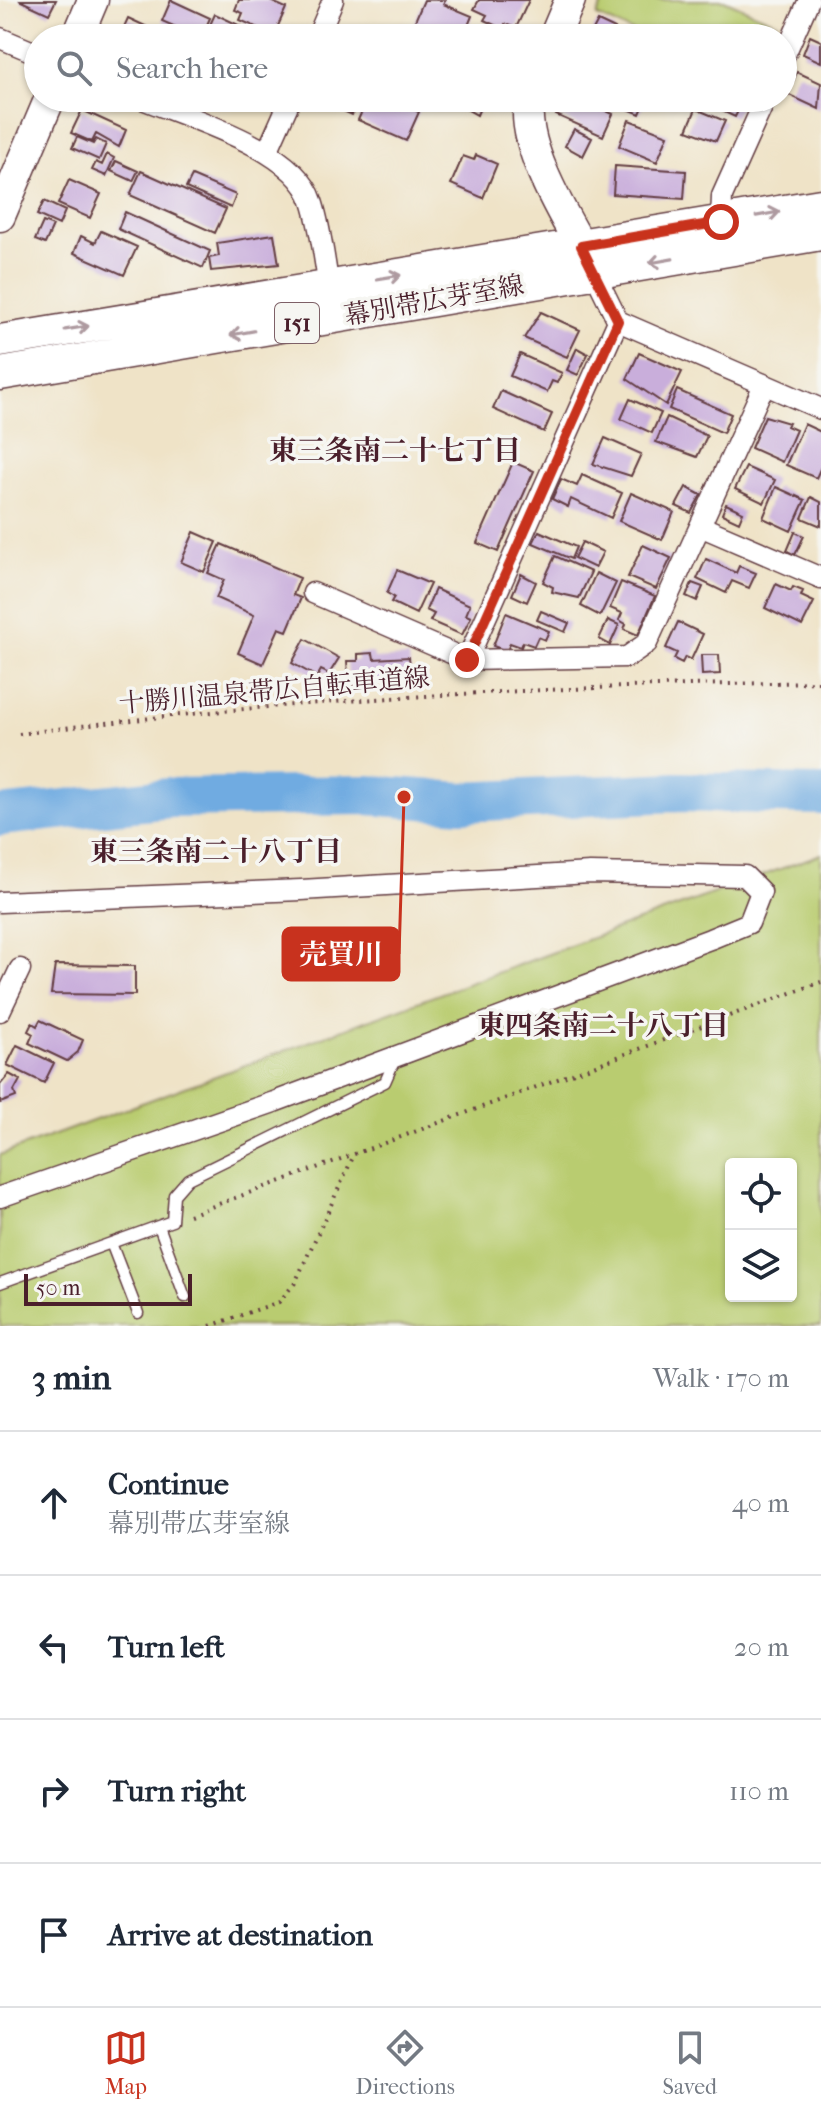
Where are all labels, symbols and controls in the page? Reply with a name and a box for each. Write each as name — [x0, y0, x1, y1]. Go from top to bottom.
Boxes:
search box — [24, 24, 797, 112]
icon: search — [52, 46, 96, 90]
text: Search here — [116, 51, 268, 86]
route start — [703, 204, 739, 240]
one-way arrow — [755, 205, 781, 220]
one-way arrow — [649, 255, 675, 270]
street label: 幕別帯広芽室線 — [342, 269, 526, 332]
one-way arrow — [376, 269, 401, 284]
road number: 151 — [275, 303, 319, 343]
one-way arrow — [64, 320, 89, 335]
one-way arrow — [229, 326, 255, 341]
district label: 東三条南二十七丁目 — [269, 434, 521, 467]
route end — [449, 642, 485, 678]
street label: 十勝川温泉帯広自転車道線 — [117, 661, 431, 720]
district label: 東三条南二十八丁目 — [90, 835, 342, 868]
callout: 売買川 — [283, 928, 399, 980]
text: 売買川 — [299, 938, 383, 971]
district label: 東四条南二十八丁目 — [477, 1009, 729, 1042]
map controls — [725, 1158, 797, 1302]
button: locate — [725, 1158, 797, 1230]
button: layers — [725, 1230, 797, 1302]
scale bar — [24, 1270, 192, 1306]
text: 50 m — [36, 1275, 81, 1301]
text: 3 min — [32, 1358, 111, 1398]
text: Walk · 170 m — [653, 1363, 789, 1394]
text: Continue — [108, 1467, 229, 1502]
icon: ahead — [32, 1481, 76, 1525]
text: 40 m — [732, 1488, 789, 1519]
text: 幕別帯広芽室線 — [108, 1508, 290, 1539]
icon: left — [32, 1625, 76, 1669]
text: Turn left — [108, 1630, 225, 1665]
text: 20 m — [734, 1632, 789, 1663]
icon: right — [32, 1769, 76, 1813]
text: Turn right — [108, 1774, 246, 1809]
text: 110 m — [729, 1776, 789, 1807]
icon: arrive — [32, 1913, 76, 1957]
text: Arrive at destination — [108, 1918, 373, 1953]
tab: Map — [104, 2026, 148, 2100]
tab: Directions — [356, 2026, 455, 2100]
tab: Saved — [663, 2026, 717, 2100]

